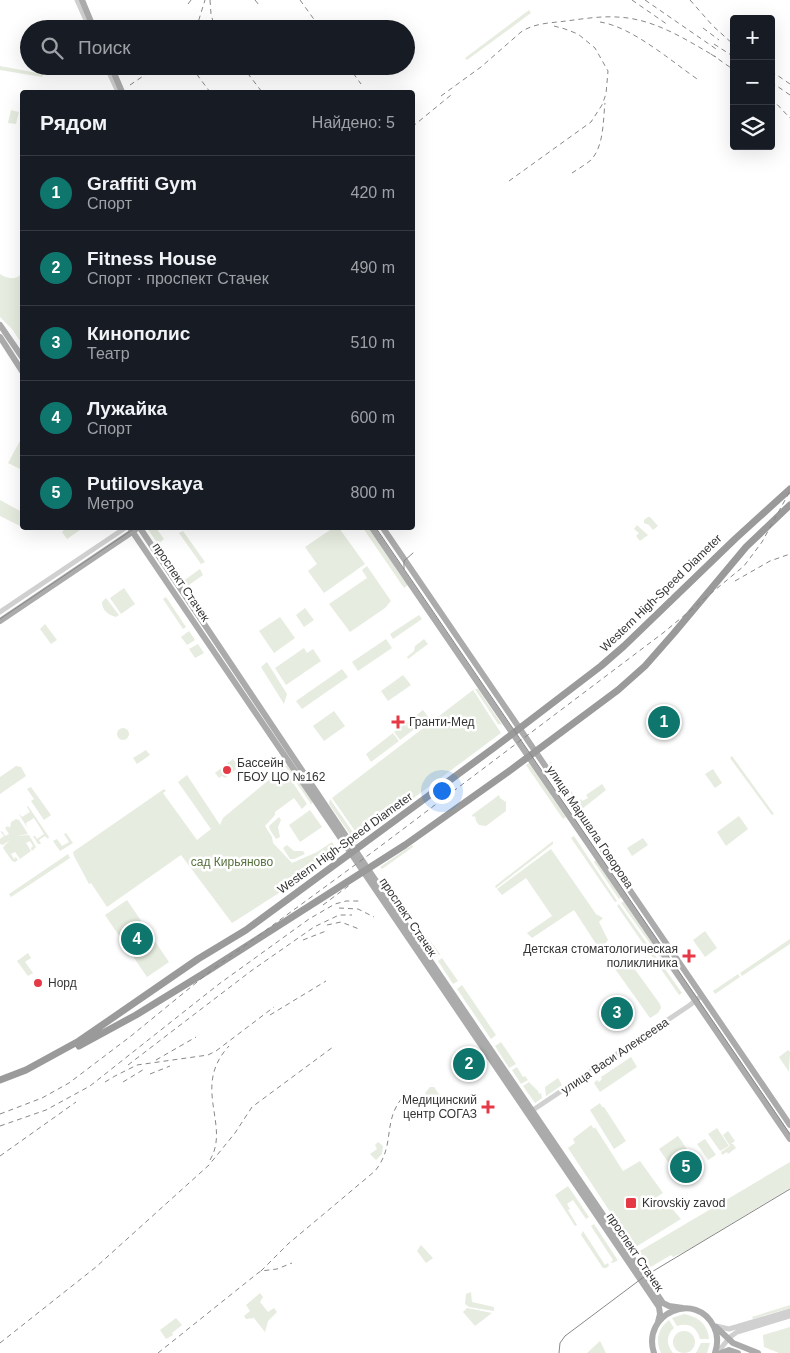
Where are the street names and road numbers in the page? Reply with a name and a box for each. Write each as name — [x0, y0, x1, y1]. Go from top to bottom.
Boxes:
street label: Western High-Speed Diameter — [597, 531, 725, 655]
street label: проспект Стачек — [150, 540, 213, 625]
street label: улица Маршала Говорова — [544, 763, 636, 891]
street label: Western High-Speed Diameter — [275, 789, 415, 897]
street label: проспект Стачек — [377, 875, 440, 960]
street label: улица Васи Алексеева — [559, 1015, 672, 1097]
street label: проспект Стачек — [604, 1210, 667, 1295]

